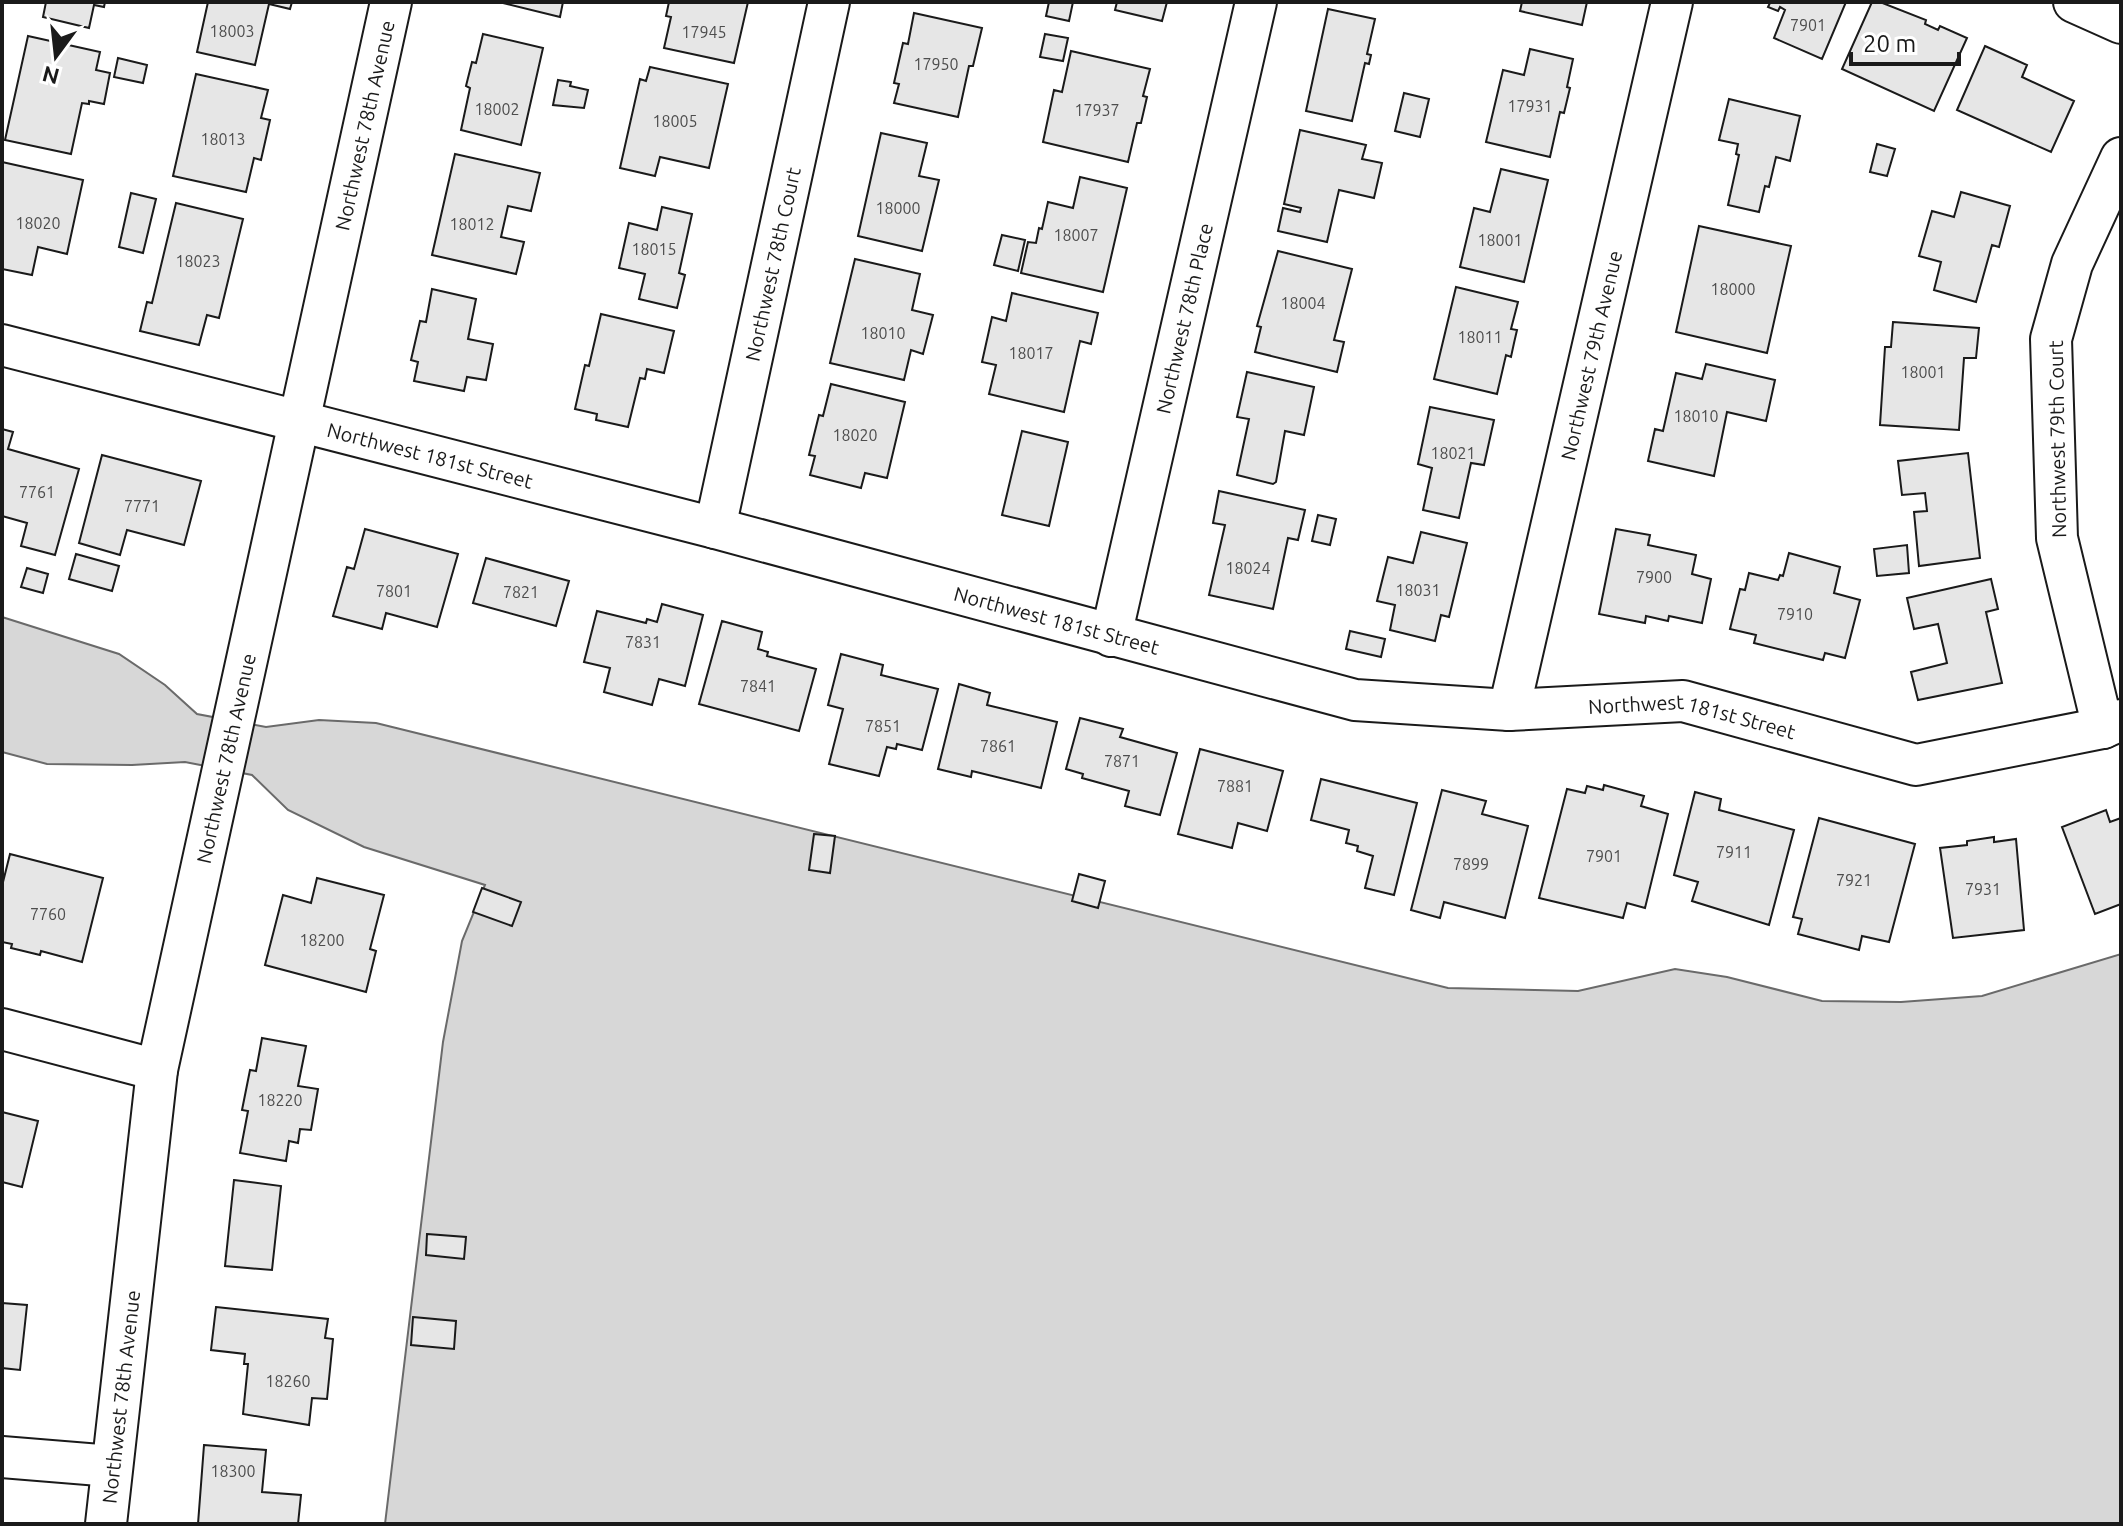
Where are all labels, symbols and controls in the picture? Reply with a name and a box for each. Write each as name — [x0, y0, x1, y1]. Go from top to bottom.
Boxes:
north arrow — [16, 16, 96, 96]
house number: 7901 — [1790, 16, 1826, 34]
scale bar — [1851, 16, 1959, 66]
street label: Northwest 78th Avenue — [330, 18, 398, 232]
house number: 18003 — [209, 22, 255, 40]
house number: 17945 — [681, 23, 727, 41]
text: 20 m — [1863, 30, 1916, 57]
house number: 17950 — [913, 55, 959, 73]
text: N — [40, 62, 62, 90]
house number: 17931 — [1507, 97, 1553, 115]
house number: 18002 — [474, 100, 520, 118]
house number: 17937 — [1074, 101, 1120, 119]
house number: 18005 — [652, 112, 698, 130]
house number: 18013 — [200, 130, 246, 148]
street label: Northwest 78th Court — [740, 165, 804, 363]
house number: 18000 — [875, 199, 921, 217]
house number: 18020 — [15, 214, 61, 232]
house number: 18012 — [449, 215, 495, 233]
street label: Northwest 78th Place — [1151, 221, 1217, 416]
house number: 18007 — [1053, 226, 1099, 244]
house number: 18001 — [1477, 231, 1523, 249]
house number: 18015 — [631, 240, 677, 258]
street label: Northwest 79th Avenue — [1555, 248, 1626, 462]
house number: 18023 — [175, 252, 221, 270]
house number: 18000 — [1710, 280, 1756, 298]
house number: 18004 — [1280, 294, 1326, 312]
house number: 18010 — [860, 324, 906, 342]
house number: 18011 — [1457, 328, 1503, 346]
street label: Northwest 79th Court — [2044, 340, 2070, 538]
house number: 18017 — [1008, 344, 1054, 362]
house number: 18001 — [1900, 363, 1946, 381]
house number: 18010 — [1673, 407, 1719, 425]
street label: Northwest 181st Street — [325, 417, 536, 492]
house number: 18020 — [832, 426, 878, 444]
house number: 18021 — [1430, 444, 1476, 462]
house number: 7761 — [19, 483, 55, 501]
house number: 7771 — [124, 497, 160, 515]
house number: 18024 — [1225, 559, 1271, 577]
house number: 7900 — [1636, 568, 1672, 586]
street label: Northwest 181st Street — [952, 581, 1162, 658]
house number: 18031 — [1395, 581, 1441, 599]
house number: 7801 — [376, 582, 412, 600]
house number: 7821 — [503, 583, 539, 601]
house number: 7910 — [1777, 605, 1813, 623]
house number: 7831 — [625, 633, 661, 651]
street label: Northwest 78th Avenue — [191, 651, 259, 865]
house number: 7841 — [740, 677, 776, 695]
street label: Northwest 181st Street — [1587, 689, 1798, 743]
house number: 7851 — [865, 717, 901, 735]
house number: 7861 — [980, 737, 1016, 755]
house number: 7871 — [1104, 752, 1140, 770]
house number: 7881 — [1217, 777, 1253, 795]
house number: 7911 — [1716, 843, 1752, 861]
house number: 7901 — [1586, 847, 1622, 865]
house number: 7899 — [1453, 855, 1489, 873]
house number: 7921 — [1836, 871, 1872, 889]
house number: 7931 — [1965, 880, 2001, 898]
house number: 7760 — [30, 905, 66, 923]
house number: 18200 — [299, 931, 345, 949]
house number: 18220 — [257, 1091, 303, 1109]
street label: Northwest 78th Avenue — [97, 1289, 144, 1505]
house number: 18260 — [265, 1372, 311, 1390]
house number: 18300 — [210, 1462, 256, 1480]

